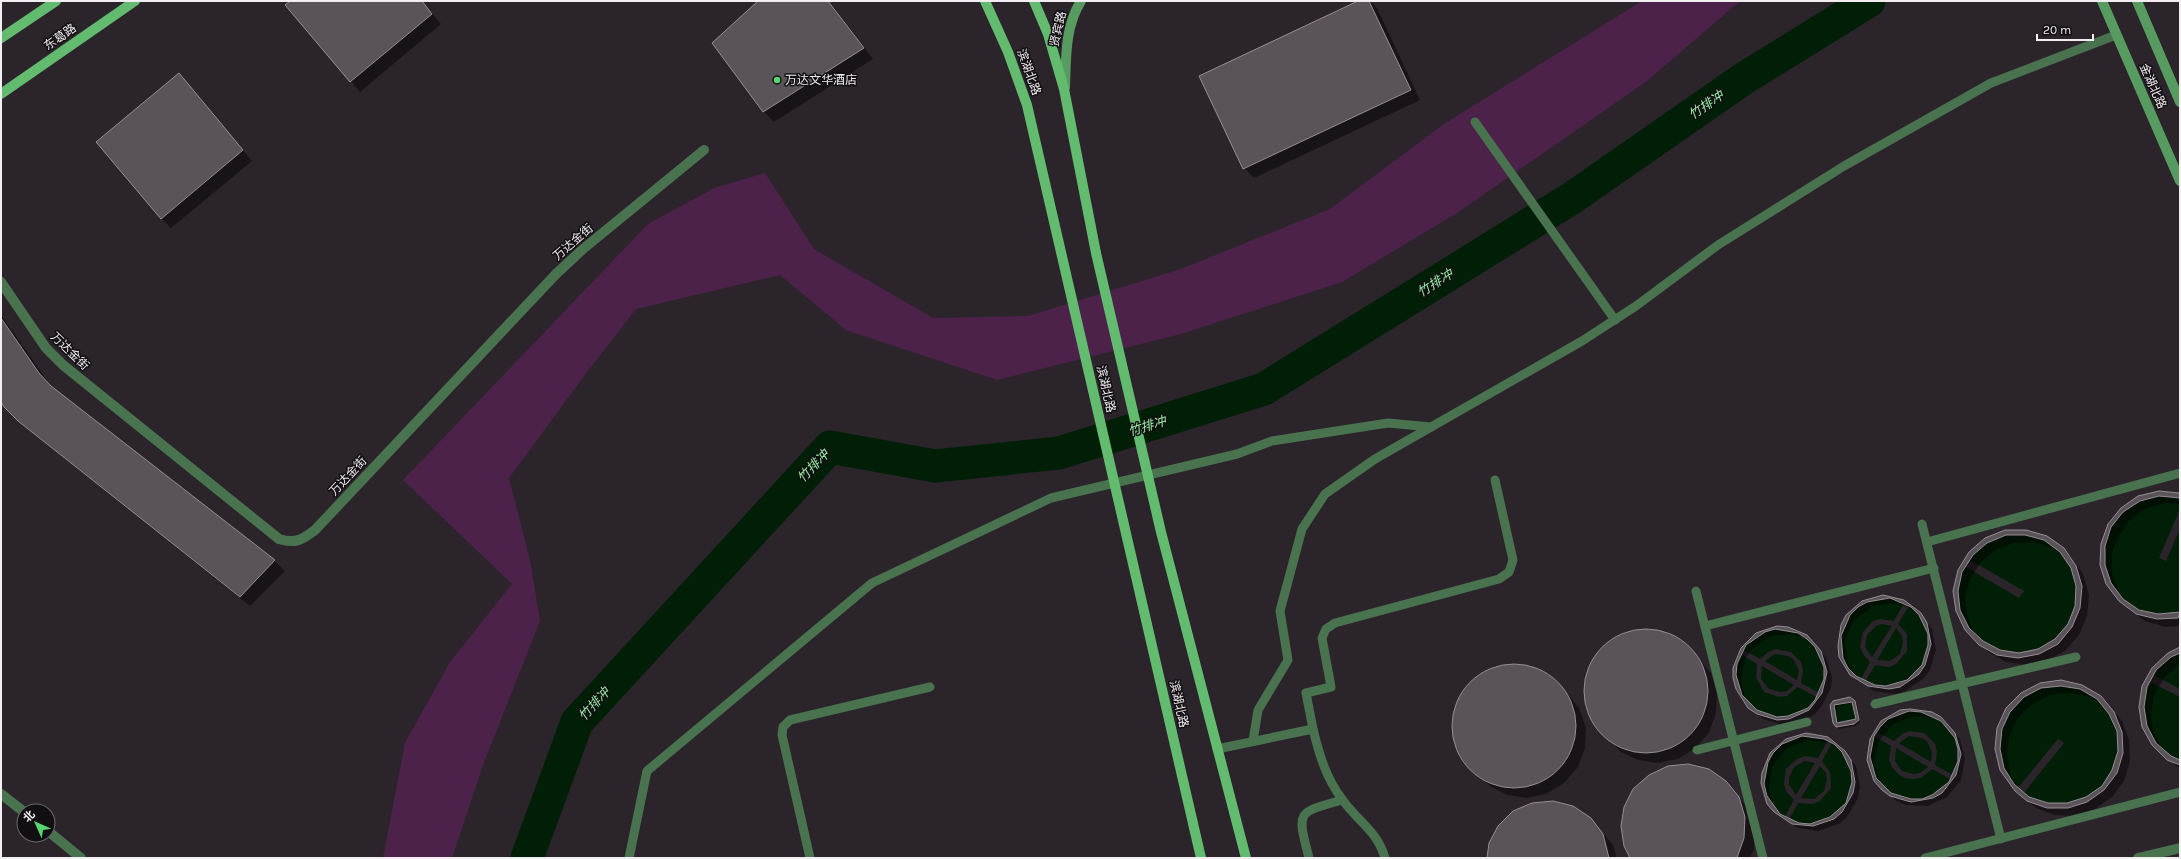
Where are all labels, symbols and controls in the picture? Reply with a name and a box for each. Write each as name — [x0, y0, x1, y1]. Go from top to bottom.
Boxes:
street label: 贤宾路 — [1047, 10, 1069, 48]
scale bar — [2037, 16, 2093, 42]
street label: 东葛路 — [41, 21, 79, 53]
text: 20 m — [2043, 23, 2071, 37]
street label: 滨湖北路 — [1014, 47, 1044, 97]
street label: 金湖北路 — [2137, 61, 2169, 111]
place label: 万达文华酒店 — [785, 73, 857, 87]
marker: 万达文华酒店 — [772, 75, 782, 85]
water label: 竹排冲 — [1686, 87, 1728, 122]
street label: 万达金街 — [550, 221, 596, 263]
water label: 竹排冲 — [1414, 265, 1457, 300]
street label: 万达金街 — [48, 329, 92, 373]
street label: 滨湖北路 — [1094, 364, 1118, 414]
water label: 竹排冲 — [1126, 413, 1170, 439]
water label: 竹排冲 — [794, 445, 833, 485]
street label: 万达金街 — [327, 454, 369, 498]
street label: 滨湖北路 — [1167, 679, 1191, 729]
water label: 竹排冲 — [575, 683, 614, 724]
north arrow — [16, 803, 56, 843]
text: 北 — [21, 808, 38, 825]

